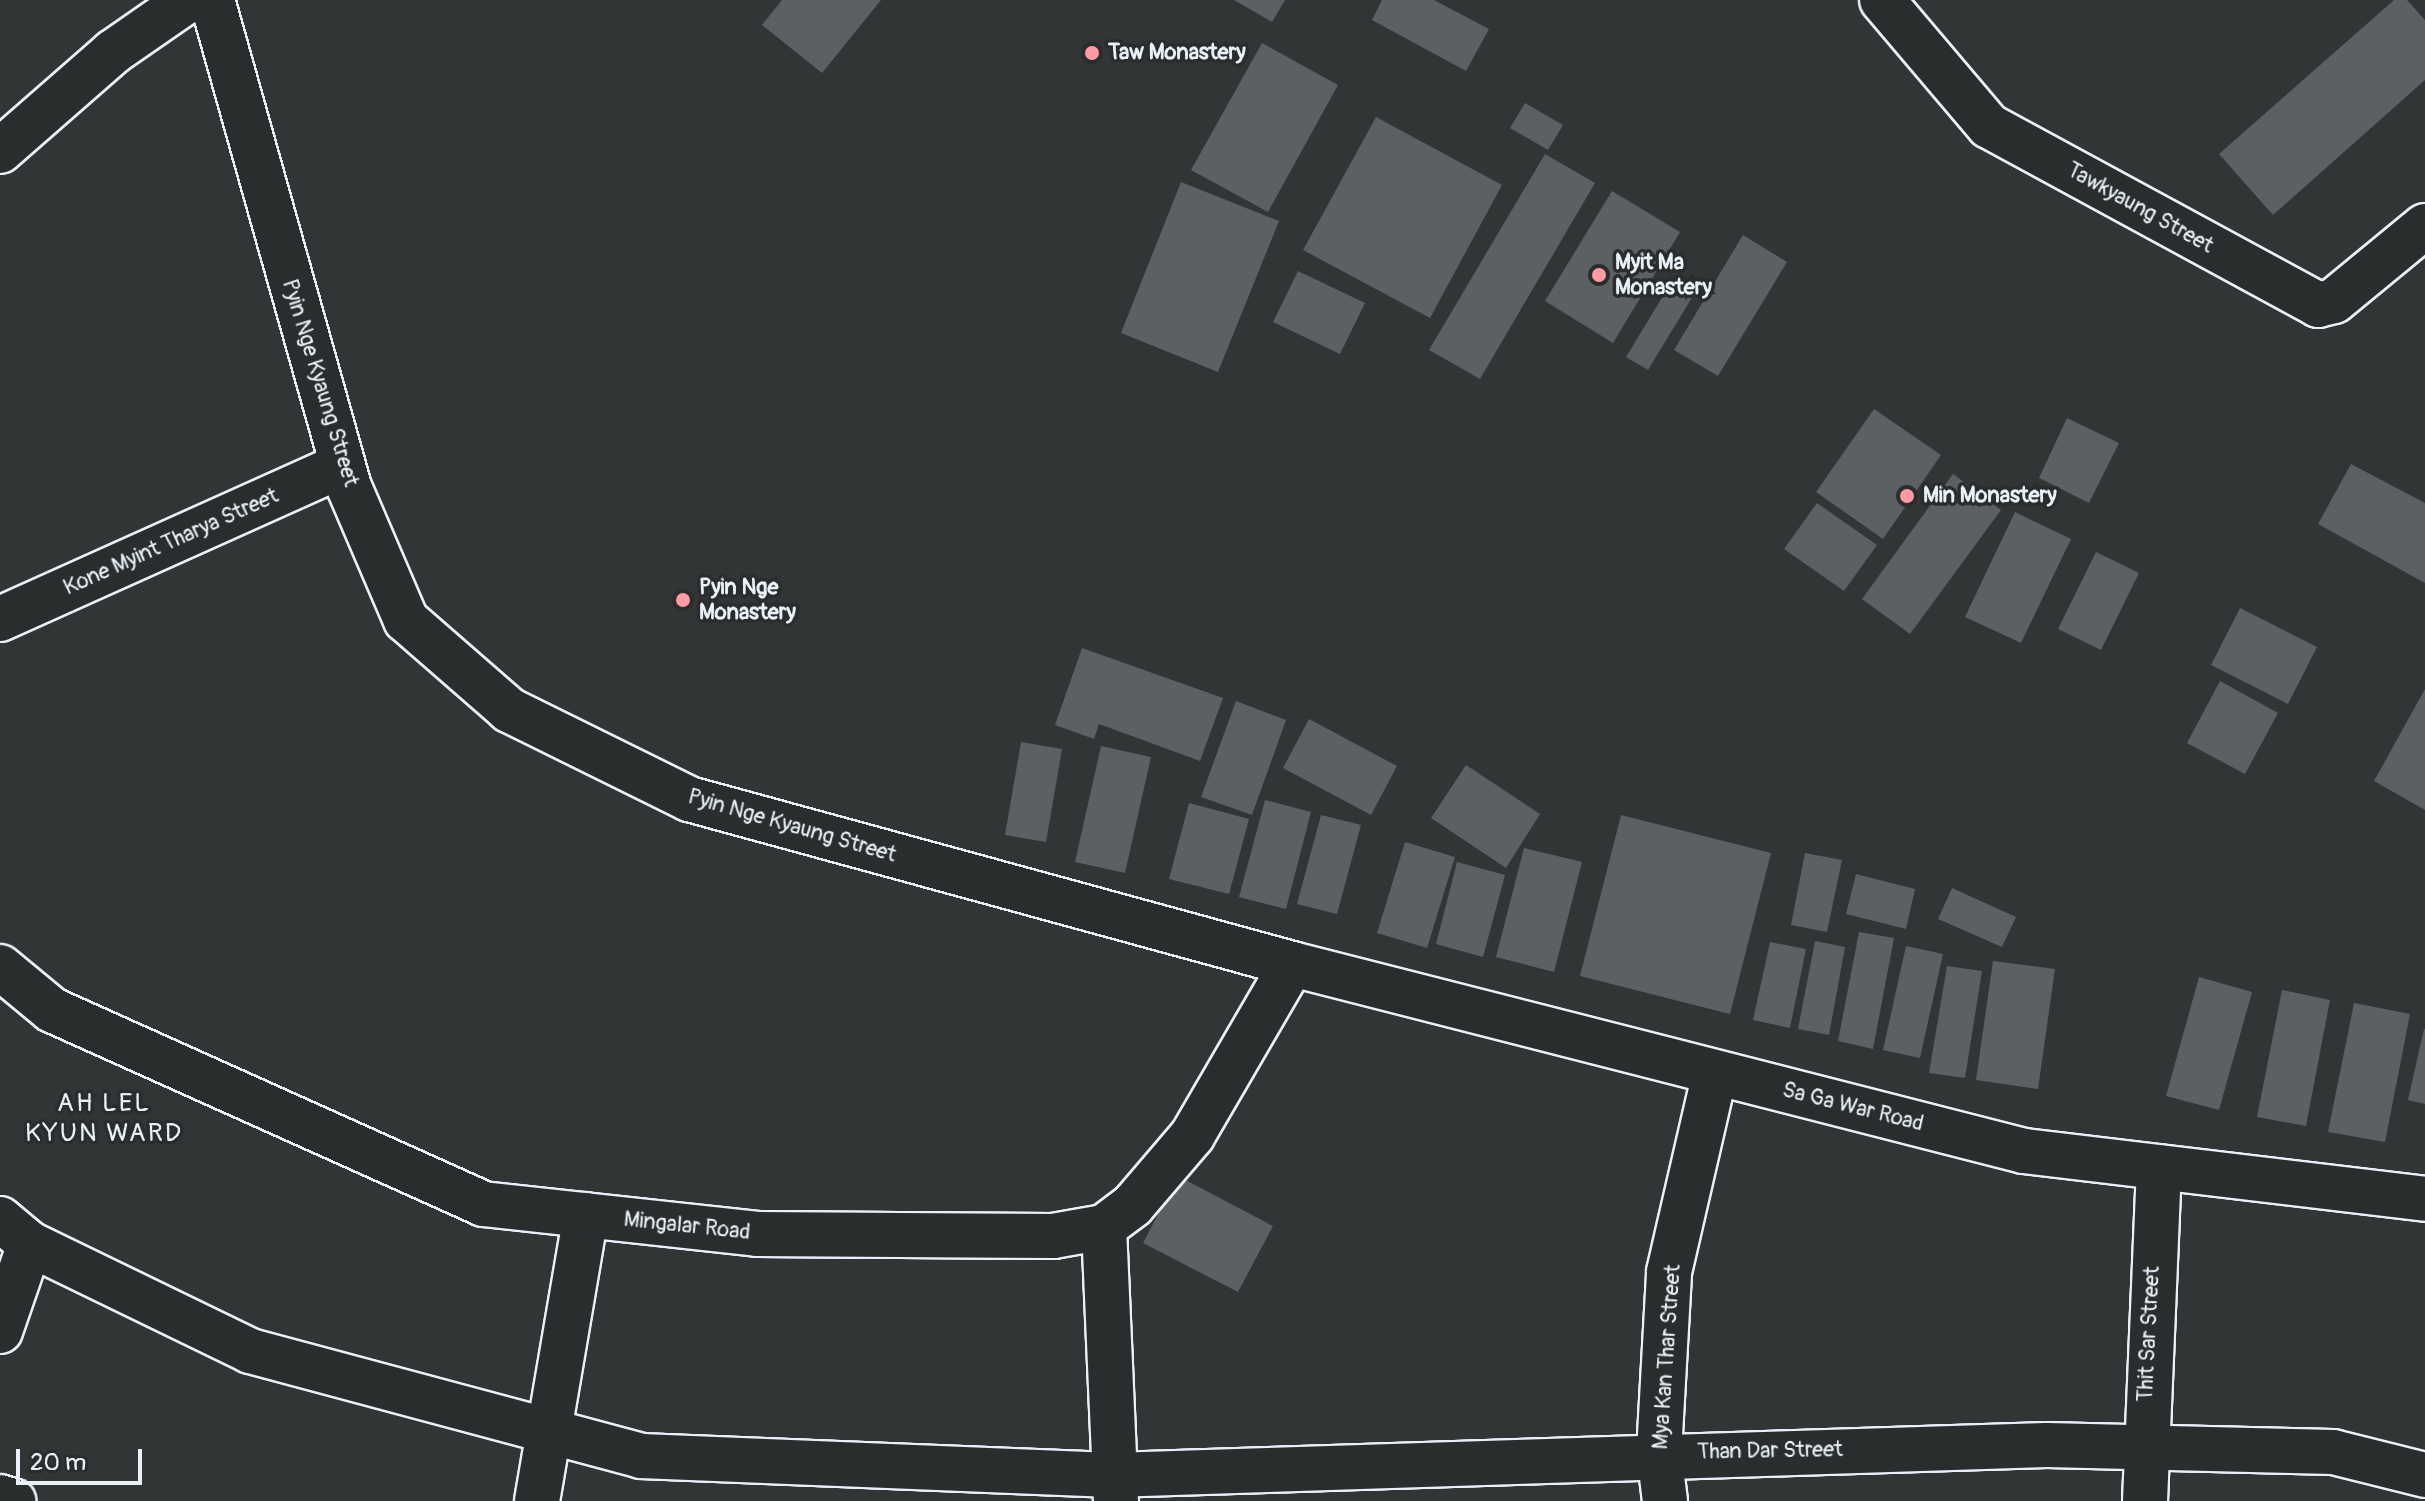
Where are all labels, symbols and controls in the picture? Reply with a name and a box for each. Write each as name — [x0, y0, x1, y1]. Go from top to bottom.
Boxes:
place label: Taw Monastery — [1108, 40, 1246, 66]
marker: Taw Monastery — [1083, 44, 1101, 62]
street label: Tawkyaung Street — [2062, 157, 2218, 259]
place label: Myit Ma Monastery — [1615, 249, 1712, 300]
marker: Myit Ma Monastery — [1590, 266, 1608, 284]
street label: Pyin Nge Kyaung Street — [276, 276, 364, 490]
street label: Kone Myint Tharya Street — [59, 483, 283, 601]
place label: Min Monastery — [1923, 483, 2057, 509]
marker: Min Monastery — [1898, 487, 1916, 505]
place label: Pyin Nge Monastery — [699, 574, 796, 626]
marker: Pyin Nge Monastery — [674, 591, 692, 609]
street label: Pyin Nge Kyaung Street — [685, 784, 899, 868]
street label: Sa Ga War Road — [1780, 1077, 1926, 1137]
district label: AH LEL KYUN WARD — [25, 1088, 183, 1150]
street label: Mingalar Road — [622, 1206, 752, 1246]
street label: Mya Kan Thar Street — [1647, 1264, 1687, 1450]
street label: Thit Sar Street — [2132, 1266, 2166, 1402]
scale bar — [20, 1433, 146, 1483]
street label: Than Dar Street — [1697, 1437, 1843, 1465]
text: 20 m — [30, 1448, 86, 1477]

